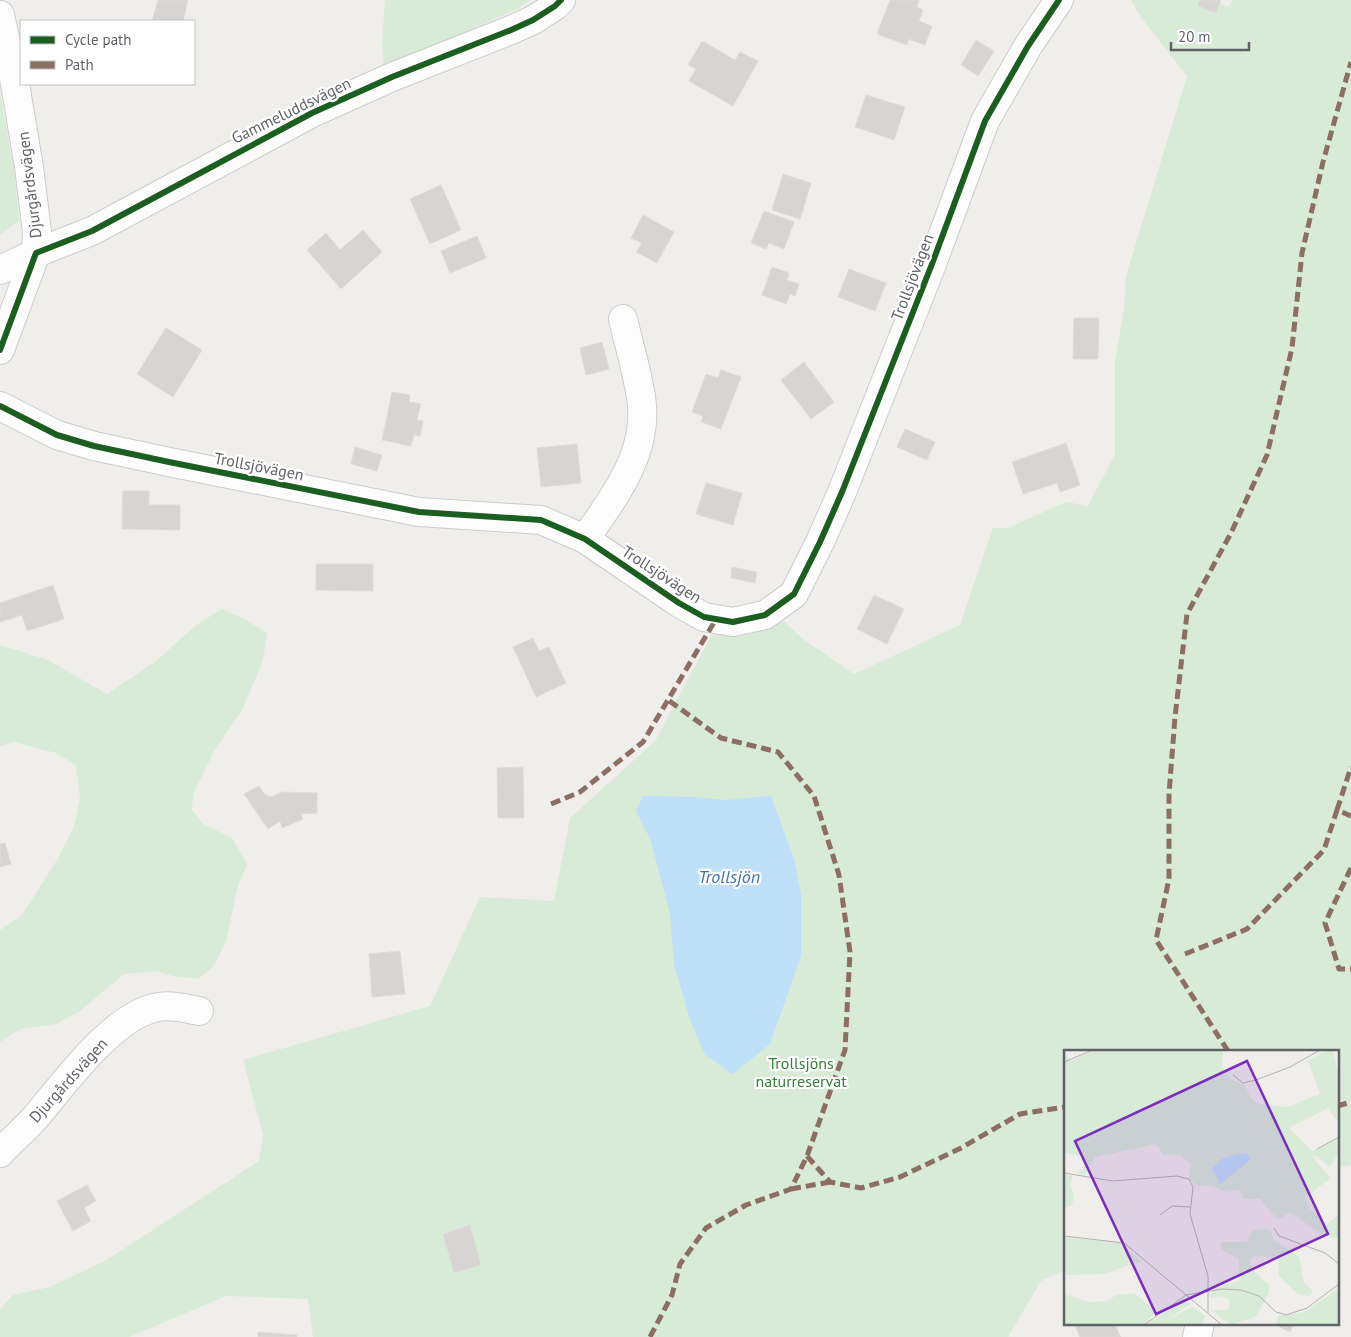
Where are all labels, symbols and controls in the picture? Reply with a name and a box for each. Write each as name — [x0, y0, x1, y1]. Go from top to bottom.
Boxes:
legend — [20, 20, 195, 85]
scale bar — [1171, 20, 1248, 52]
text: 20 m — [1178, 27, 1211, 46]
text: Cycle path — [65, 30, 131, 49]
text: Path — [65, 55, 94, 74]
street label: Gammeluddsvägen — [228, 72, 354, 148]
street label: Djurgårdsvägen — [13, 131, 45, 239]
street label: Trollsjövägen — [886, 231, 938, 323]
street label: Trollsjövägen — [212, 447, 306, 485]
street label: Trollsjövägen — [618, 541, 706, 607]
water label: Trollsjön — [698, 865, 760, 888]
street label: Djurgårdsvägen — [25, 1033, 111, 1127]
inset map — [1064, 1050, 1338, 1324]
park label: Trollsjöns naturreservat — [755, 1053, 847, 1091]

